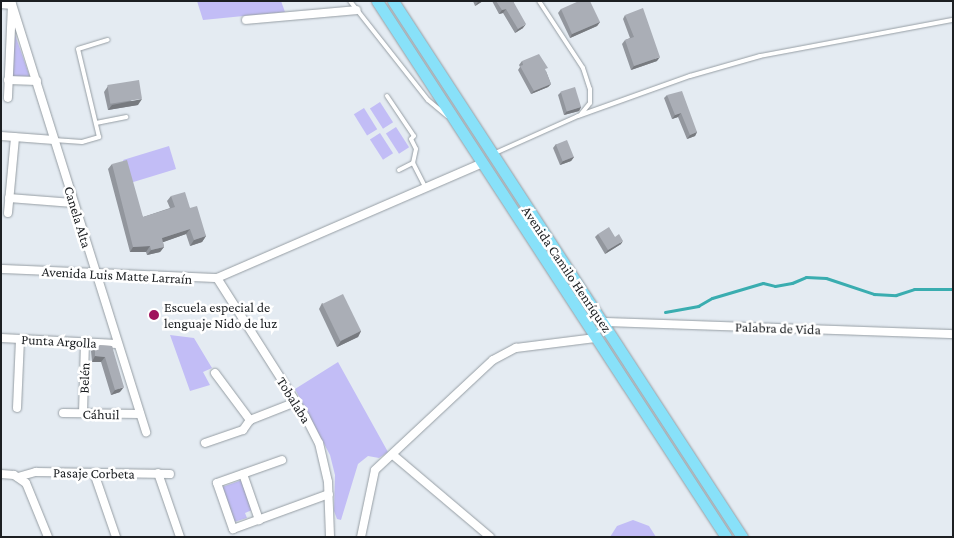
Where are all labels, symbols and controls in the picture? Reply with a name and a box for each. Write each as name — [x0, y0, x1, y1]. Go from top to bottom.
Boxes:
street label: Canela Alta — [61, 184, 95, 250]
street label: Avenida Camilo Henríquez — [518, 203, 616, 335]
street label: Avenida Luis Matte Larraín — [41, 263, 193, 287]
place label: Escuela especial de lenguaje Nido de luz — [164, 299, 277, 332]
marker: Escuela especial de lenguaje Nido de luz — [148, 309, 160, 321]
street label: Palabra de Vida — [735, 318, 821, 338]
street label: Punta Argolla — [21, 331, 97, 351]
street label: Belén — [75, 362, 93, 394]
street label: Tobalaba — [273, 374, 315, 426]
street label: Cáhuil — [82, 405, 120, 423]
street label: Pasaje Corbeta — [53, 464, 135, 482]

